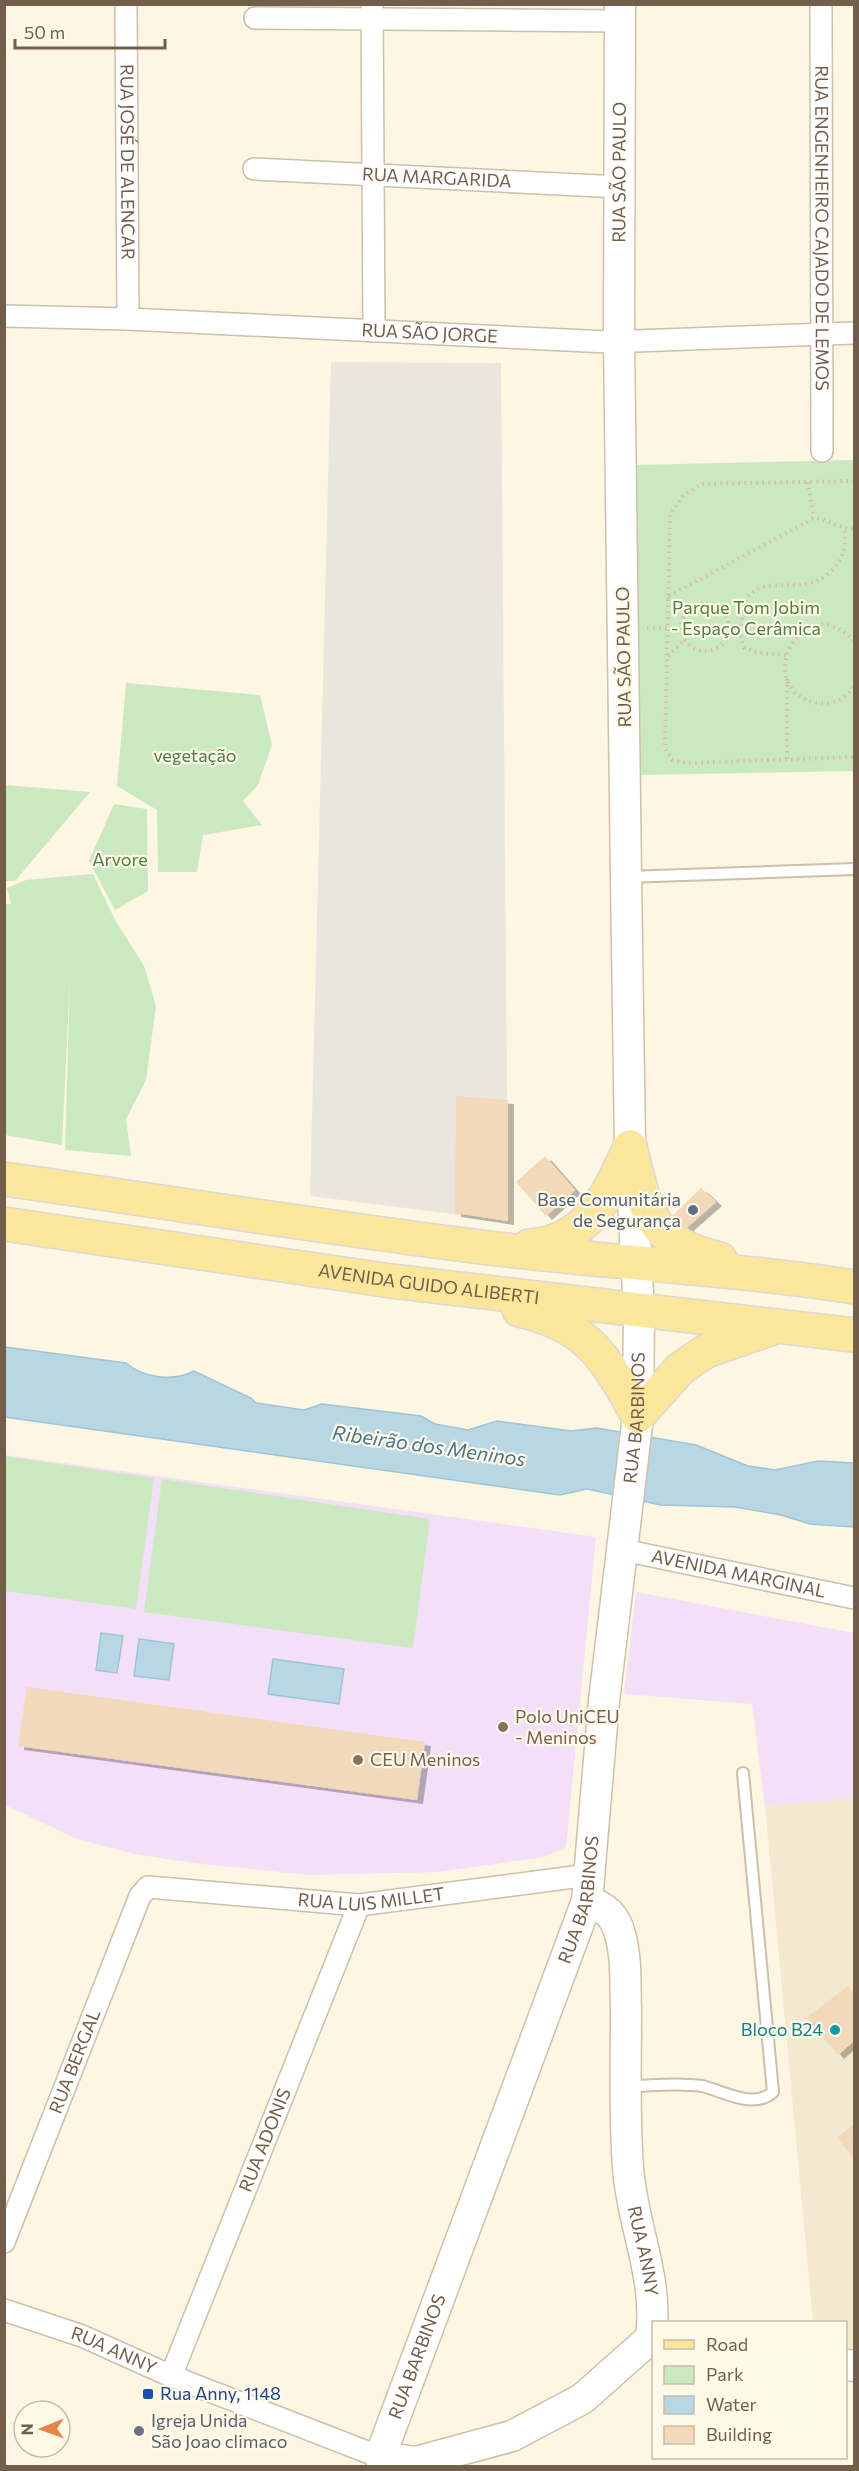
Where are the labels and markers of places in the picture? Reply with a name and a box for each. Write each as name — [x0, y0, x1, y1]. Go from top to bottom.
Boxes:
place label: Base Comunitária de Segurança — [537, 1188, 681, 1231]
marker: Base Comunitária de Segurança — [686, 1203, 700, 1217]
place label: Polo UniCEU - Meninos — [515, 1705, 620, 1748]
marker: Polo UniCEU - Meninos — [496, 1720, 510, 1734]
place label: CEU Meninos — [370, 1748, 480, 1770]
marker: CEU Meninos — [351, 1753, 365, 1767]
place label: Bloco B24 — [741, 2018, 823, 2040]
marker: Bloco B24 — [828, 2023, 842, 2037]
place label: Rua Anny, 1148 — [160, 2382, 281, 2404]
marker: Rua Anny, 1148 — [141, 2387, 155, 2401]
place label: Igreja Unida São Joao climaco — [151, 2409, 288, 2452]
marker: Igreja Unida São Joao climaco — [132, 2424, 146, 2438]

